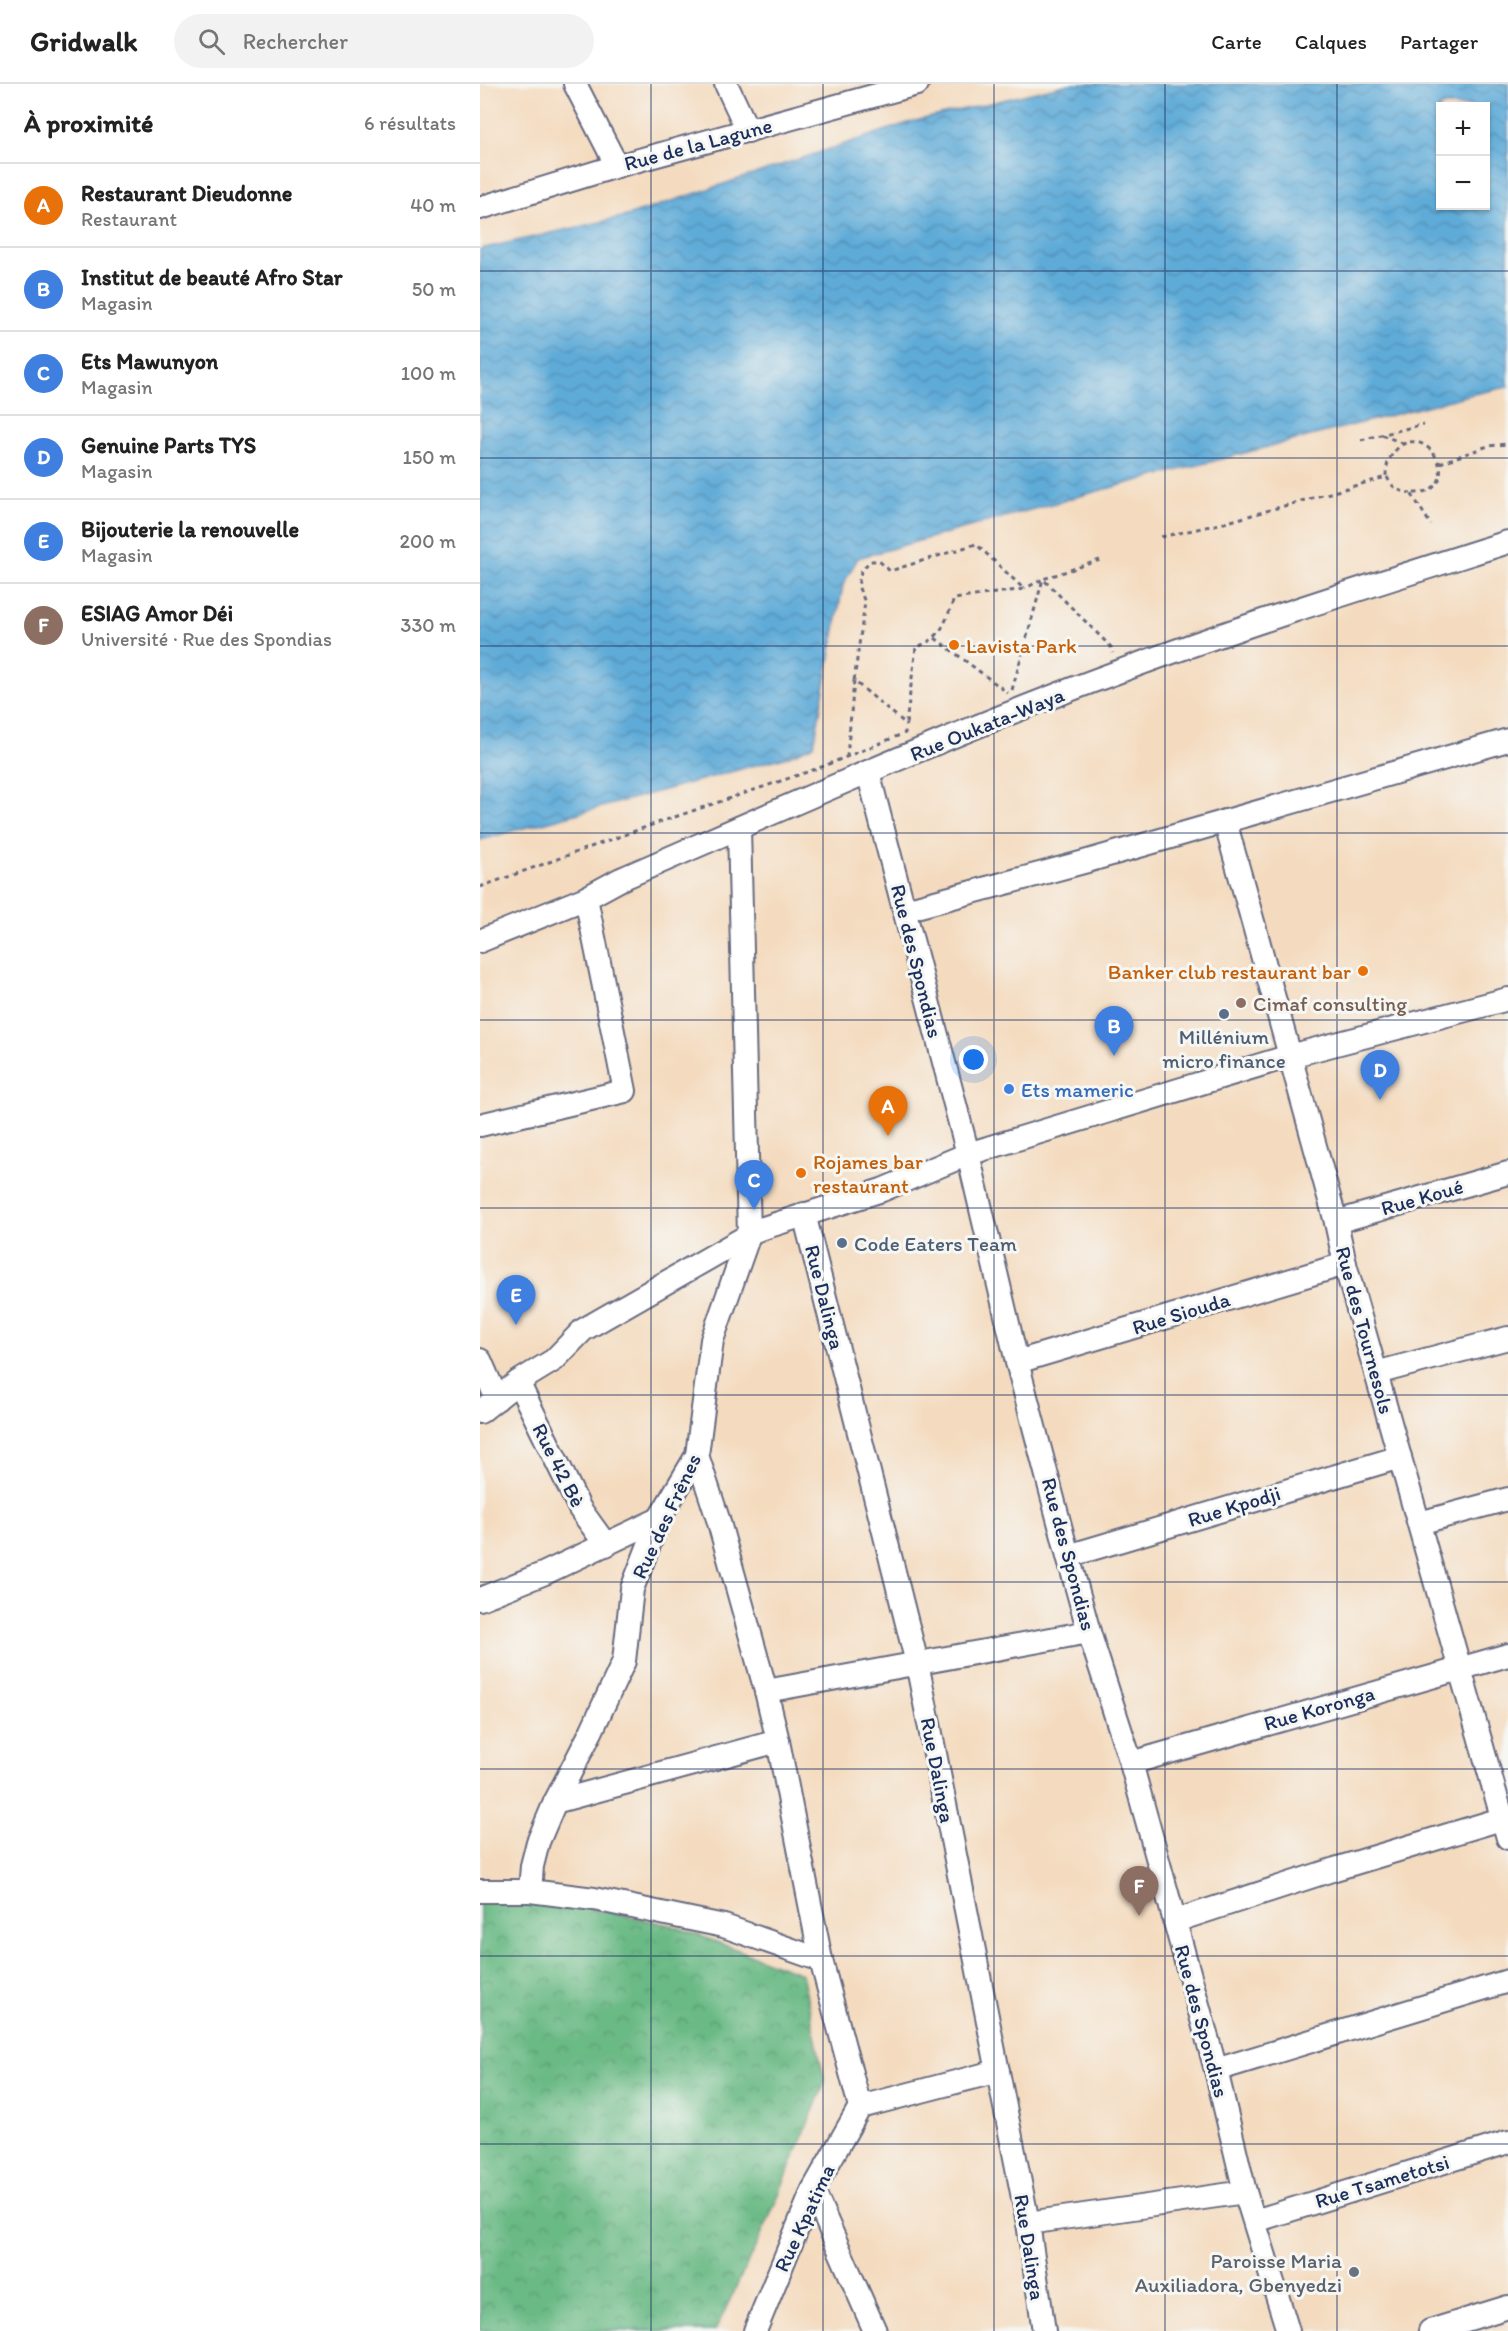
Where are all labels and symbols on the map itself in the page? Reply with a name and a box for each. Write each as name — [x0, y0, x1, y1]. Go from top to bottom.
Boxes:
street label: Rue de la Lagune — [621, 112, 775, 176]
place label: Lavista Park — [966, 633, 1077, 658]
marker: Lavista Park — [947, 638, 961, 652]
street label: Rue Oukata-Waya — [906, 682, 1068, 766]
street label: Rue des Spondias — [886, 882, 948, 1040]
place label: Banker club restaurant bar — [1108, 959, 1351, 984]
marker: Banker club restaurant bar — [1356, 964, 1370, 978]
place label: Cimaf consulting — [1253, 991, 1407, 1016]
marker: Cimaf consulting — [1234, 996, 1248, 1010]
pin: B — [1094, 1006, 1134, 1056]
marker: Millénium micro finance — [1217, 1007, 1231, 1021]
place label: Millénium micro finance — [1162, 1024, 1286, 1073]
your location — [959, 1045, 988, 1074]
pin: D — [1360, 1050, 1400, 1100]
place label: Ets mameric — [1021, 1077, 1134, 1102]
marker: Ets mameric — [1002, 1082, 1016, 1096]
pin: A — [868, 1086, 908, 1136]
place label: Rojames bar restaurant — [813, 1149, 923, 1198]
pin: C — [734, 1160, 774, 1210]
marker: Rojames bar restaurant — [794, 1166, 808, 1180]
street label: Rue Koué — [1378, 1173, 1466, 1221]
place label: Code Eaters Team — [854, 1231, 1017, 1256]
marker: Code Eaters Team — [835, 1236, 849, 1250]
street label: Rue Dalinga — [800, 1242, 850, 1352]
street label: Rue des Tournesols — [1331, 1243, 1399, 1417]
pin: E — [496, 1276, 536, 1325]
street label: Rue Siouda — [1129, 1286, 1233, 1340]
street label: Rue 42 Bè — [527, 1419, 591, 1511]
street label: Rue des Frênes — [626, 1449, 706, 1583]
street label: Rue des Spondias — [1037, 1475, 1101, 1633]
street label: Rue Kpodji — [1185, 1480, 1283, 1532]
street label: Rue Koronga — [1261, 1680, 1377, 1736]
street label: Rue Dalinga — [916, 1715, 960, 1825]
pin: F — [1120, 1866, 1158, 1916]
street label: Rue des Spondias — [1170, 1942, 1234, 2100]
street label: Rue Tsametotsi — [1312, 2149, 1452, 2213]
street label: Rue Kpatima — [768, 2160, 840, 2276]
street label: Rue Dalinga — [1009, 2192, 1051, 2302]
place label: Paroisse Maria Auxiliadora, Gbenyedzi — [1135, 2248, 1342, 2297]
marker: Paroisse Maria Auxiliadora, Gbenyedzi — [1347, 2265, 1361, 2279]

